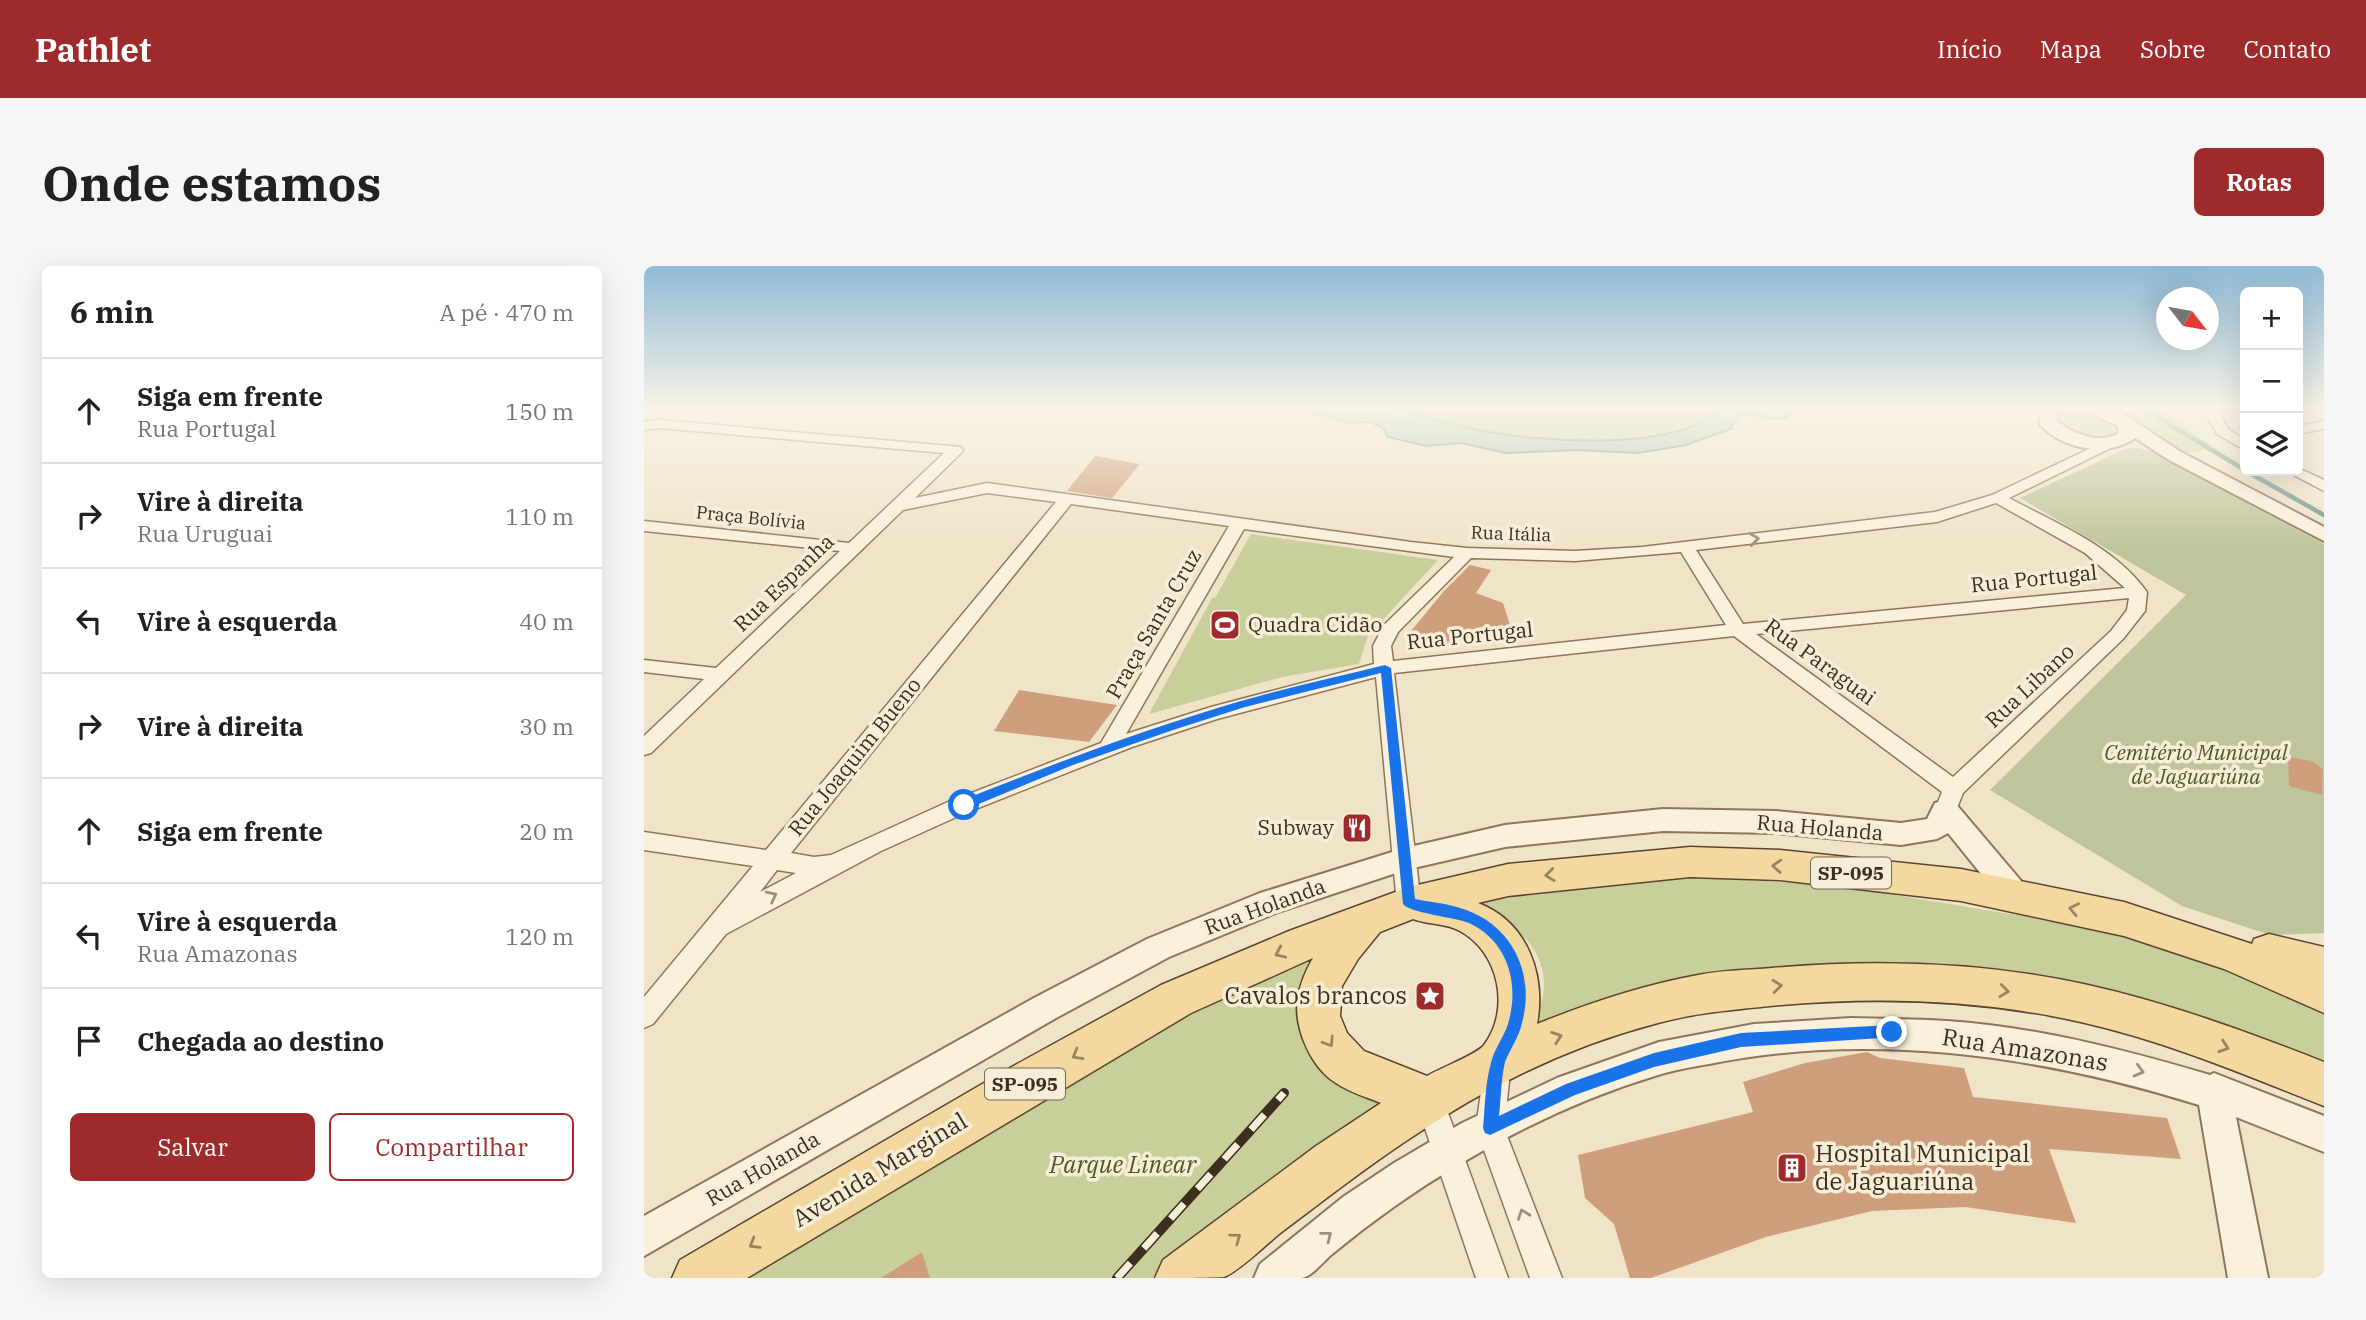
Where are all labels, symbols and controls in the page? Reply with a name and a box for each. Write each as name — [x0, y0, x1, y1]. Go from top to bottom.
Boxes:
text: Pathlet — [35, 28, 151, 71]
text: Início — [1937, 33, 2002, 65]
text: Mapa — [2040, 33, 2102, 65]
text: Sobre — [2140, 33, 2205, 65]
text: Contato — [2243, 33, 2331, 65]
button: Rotas — [2194, 148, 2324, 216]
text: Onde estamos — [42, 151, 381, 214]
north arrow — [2156, 287, 2219, 350]
map controls — [2240, 287, 2303, 476]
button: + — [2240, 287, 2303, 350]
text: 6 min — [70, 292, 154, 331]
text: A pé · 470 m — [439, 297, 574, 327]
button: − — [2240, 350, 2303, 413]
text: Siga em frente — [137, 379, 323, 413]
icon: ahead — [70, 392, 108, 430]
text: 150 m — [505, 396, 574, 426]
text: Rua Portugal — [137, 413, 276, 443]
button: layers — [2240, 413, 2303, 476]
text: Vire à direita — [137, 484, 304, 518]
icon: right — [70, 497, 108, 535]
street label: Praça Bolívia — [695, 500, 807, 535]
text: 110 m — [505, 501, 574, 531]
text: Rua Uruguai — [137, 518, 273, 548]
street label: Rua Itália — [1470, 521, 1552, 546]
street label: Rua Espanha — [727, 527, 840, 637]
one-way arrow — [1748, 532, 1760, 547]
street label: Praça Santa Cruz — [1099, 544, 1207, 703]
street label: Rua Portugal — [1969, 557, 2098, 599]
icon: left — [70, 602, 108, 640]
text: Vire à esquerda — [137, 604, 338, 638]
text: 40 m — [519, 606, 574, 636]
sports icon: Quadra Cidão — [1208, 608, 1242, 642]
place label: Quadra Cidão — [1248, 610, 1382, 638]
street label: Rua Paraguai — [1759, 611, 1882, 711]
street label: Rua Portugal — [1405, 614, 1534, 656]
street label: Rua Libano — [1979, 637, 2080, 734]
street label: Rua Joaquim Bueno — [781, 671, 927, 842]
icon: right — [70, 707, 108, 745]
text: Vire à direita — [137, 709, 304, 743]
text: 30 m — [519, 711, 574, 741]
park label: Cemitério Municipal de Jaguariúna — [2104, 738, 2289, 790]
route start — [948, 789, 979, 820]
street label: Rua Holanda — [1756, 808, 1885, 846]
restaurant icon: Subway — [1340, 811, 1374, 845]
icon: ahead — [70, 812, 108, 850]
place label: Subway — [1258, 813, 1335, 841]
text: Siga em frente — [137, 814, 323, 848]
text: 20 m — [519, 816, 574, 846]
one-way arrow — [1771, 858, 1782, 873]
road number: SP-095 — [1811, 858, 1891, 888]
one-way arrow — [1544, 867, 1556, 882]
street label: Rua Holanda — [1200, 871, 1329, 941]
one-way arrow — [765, 890, 777, 904]
one-way arrow — [2068, 902, 2080, 917]
text: Vire à esquerda — [137, 904, 338, 938]
icon: left — [70, 917, 108, 955]
text: 120 m — [505, 921, 574, 951]
text: Rua Amazonas — [137, 938, 298, 968]
one-way arrow — [1275, 945, 1288, 959]
place label: Cavalos brancos — [1224, 979, 1407, 1011]
place icon: Cavalos brancos — [1413, 979, 1447, 1013]
one-way arrow — [1772, 979, 1783, 994]
one-way arrow — [1998, 983, 2010, 998]
route end — [1876, 1016, 1907, 1047]
street label: Rua Amazonas — [1940, 1020, 2110, 1078]
icon: arrive — [70, 1022, 108, 1060]
text: Chegada ao destino — [137, 1024, 384, 1058]
one-way arrow — [1550, 1031, 1562, 1045]
one-way arrow — [1321, 1034, 1334, 1047]
one-way arrow — [2217, 1039, 2229, 1053]
one-way arrow — [1072, 1047, 1084, 1060]
one-way arrow — [2133, 1063, 2145, 1077]
road number: SP-095 — [985, 1069, 1065, 1100]
street label: Avenida Marginal — [786, 1104, 973, 1234]
button: Salvar — [70, 1113, 315, 1181]
button: Compartilhar — [329, 1113, 574, 1181]
street label: Rua Holanda — [700, 1124, 825, 1212]
place label: Hospital Municipal de Jaguariúna — [1815, 1137, 2030, 1197]
park label: Parque Linear — [1049, 1148, 1198, 1180]
building icon: Hospital Municipal de Jaguariúna — [1775, 1151, 1809, 1185]
one-way arrow — [1517, 1209, 1531, 1221]
one-way arrow — [1320, 1231, 1332, 1244]
one-way arrow — [1228, 1233, 1241, 1246]
one-way arrow — [749, 1236, 762, 1249]

